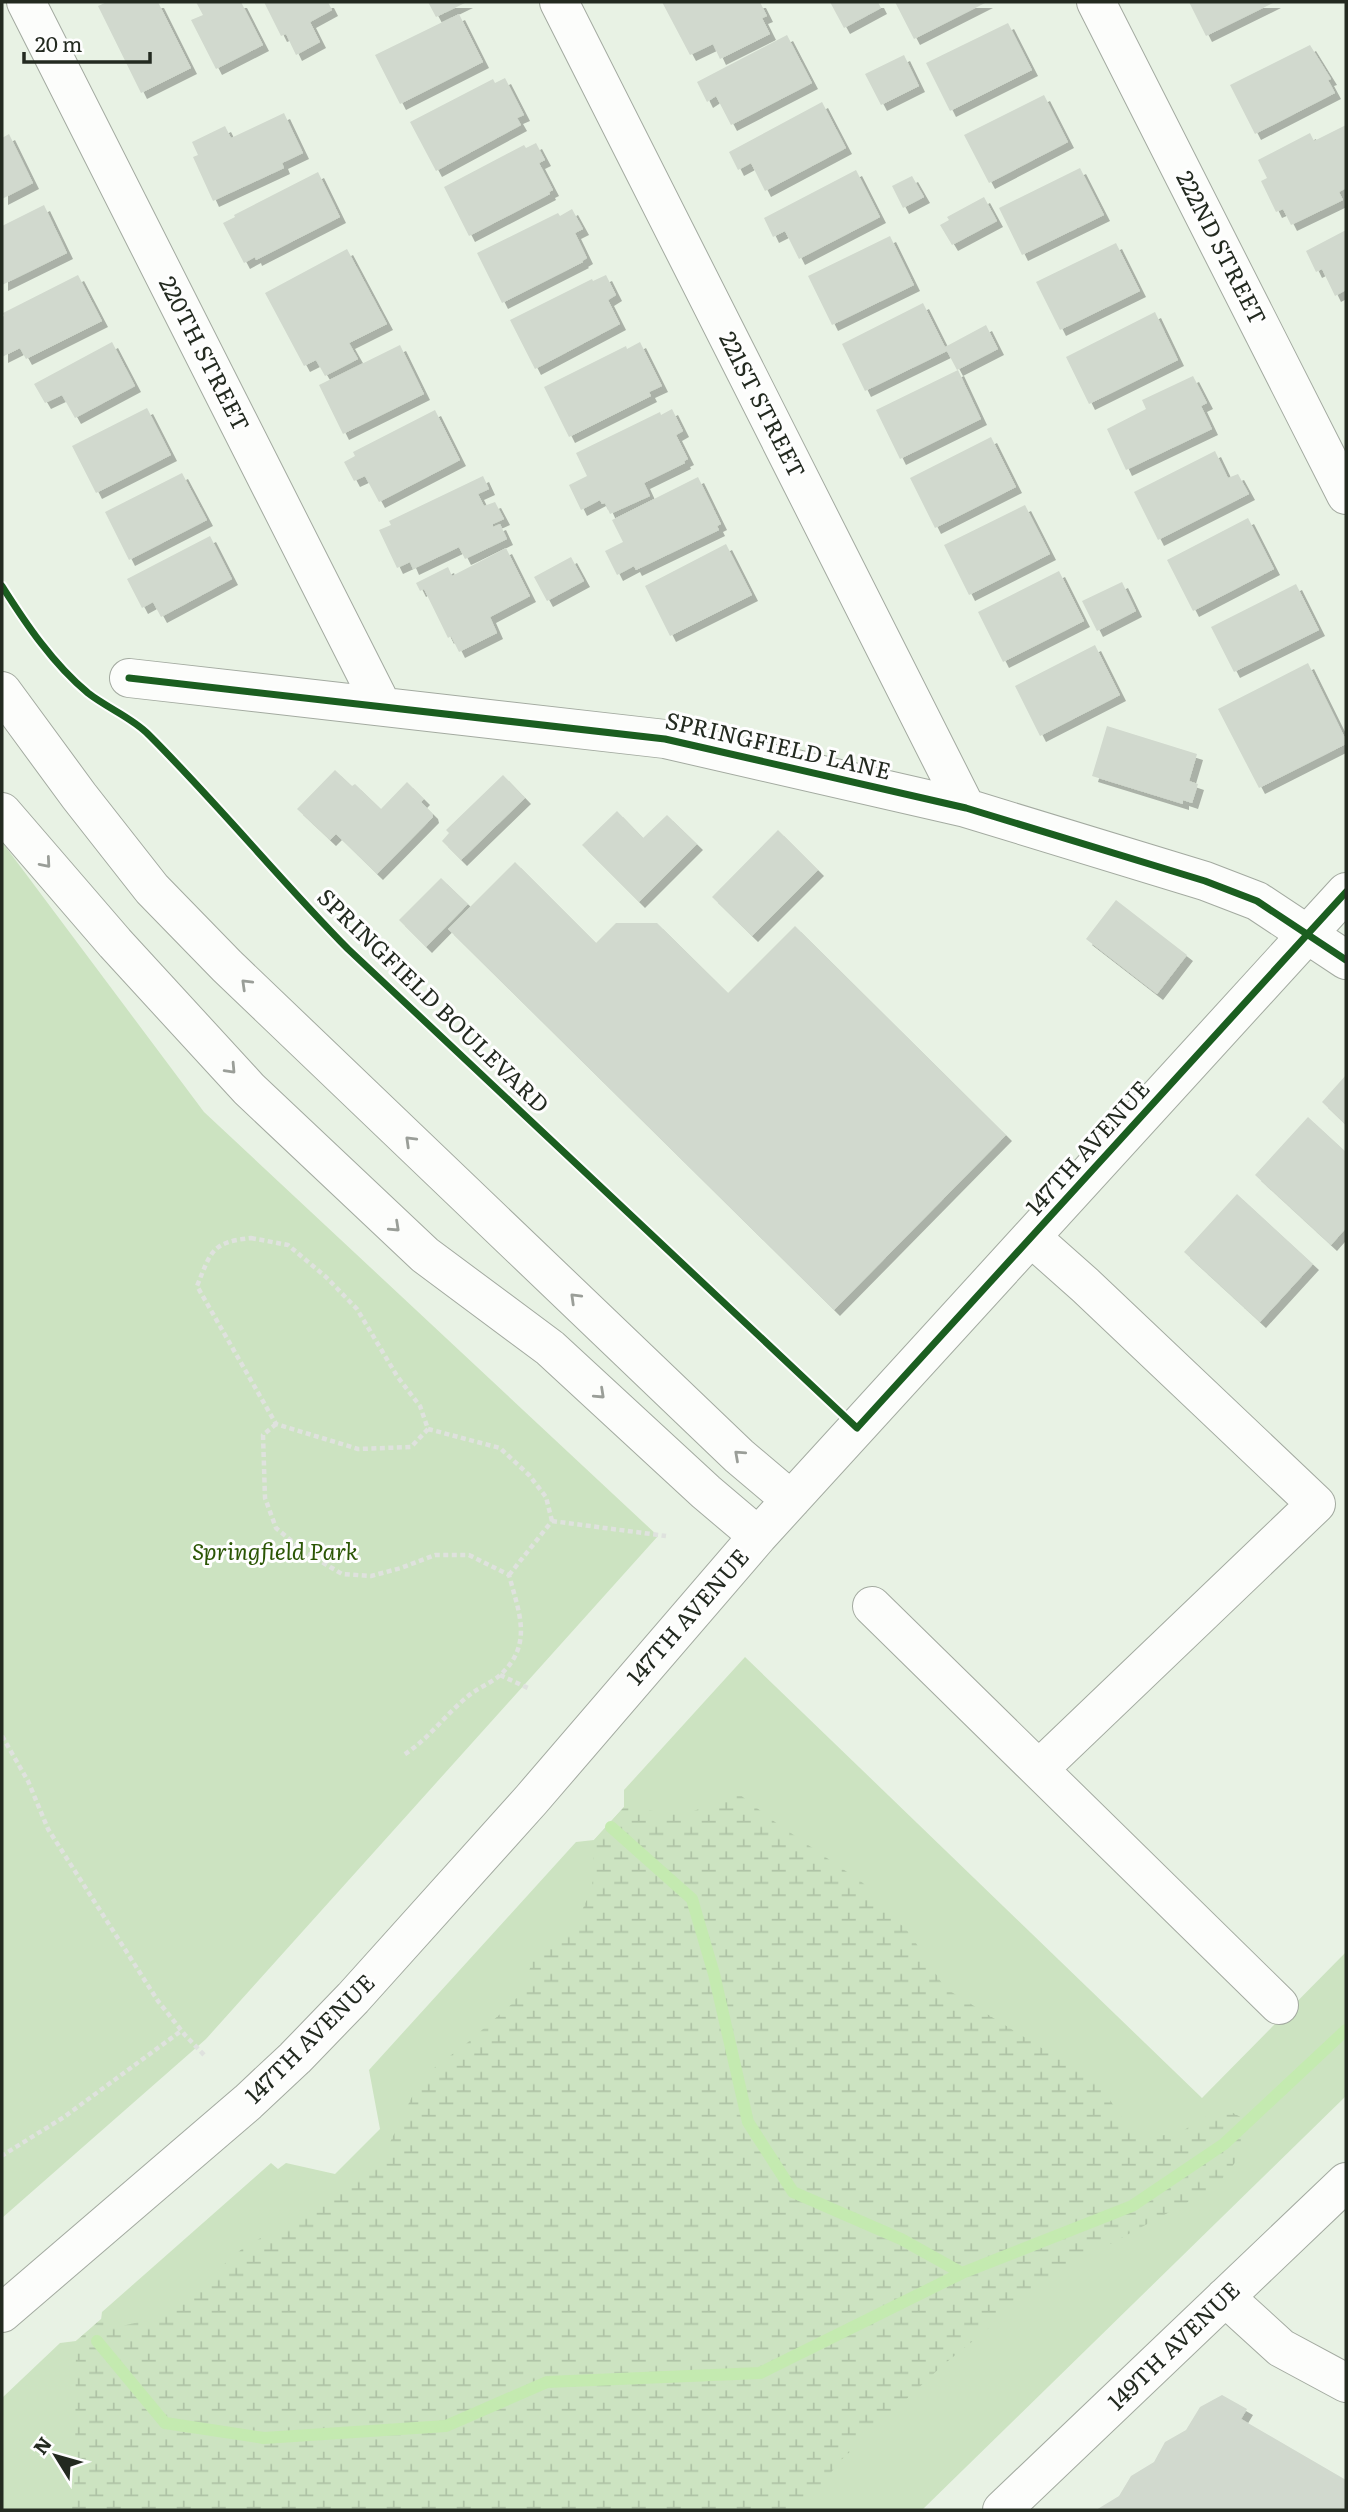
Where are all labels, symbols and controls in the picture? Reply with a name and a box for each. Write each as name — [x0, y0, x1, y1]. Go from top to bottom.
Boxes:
scale bar — [24, 21, 150, 65]
text: 20 m — [35, 27, 82, 58]
street label: 222ND STREET — [1169, 164, 1276, 330]
street label: 220TH STREET — [152, 270, 260, 437]
street label: 221ST STREET — [712, 325, 815, 483]
street label: SPRINGFIELD LANE — [662, 702, 895, 787]
one-way arrow — [38, 855, 50, 868]
street label: SPRINGFIELD BOULEVARD — [311, 879, 558, 1120]
one-way arrow — [241, 979, 254, 992]
one-way arrow — [223, 1061, 235, 1074]
street label: 147TH AVENUE — [1017, 1072, 1156, 1222]
one-way arrow — [406, 1137, 419, 1149]
one-way arrow — [387, 1218, 400, 1231]
one-way arrow — [570, 1294, 583, 1307]
one-way arrow — [592, 1386, 605, 1398]
one-way arrow — [735, 1451, 748, 1463]
park label: Springfield Park — [192, 1533, 358, 1567]
street label: 147TH AVENUE — [617, 1540, 756, 1692]
street label: 147TH AVENUE — [236, 1965, 381, 2110]
street label: 149TH AVENUE — [1099, 2272, 1246, 2417]
north arrow — [21, 2421, 91, 2491]
text: N — [26, 2430, 58, 2460]

